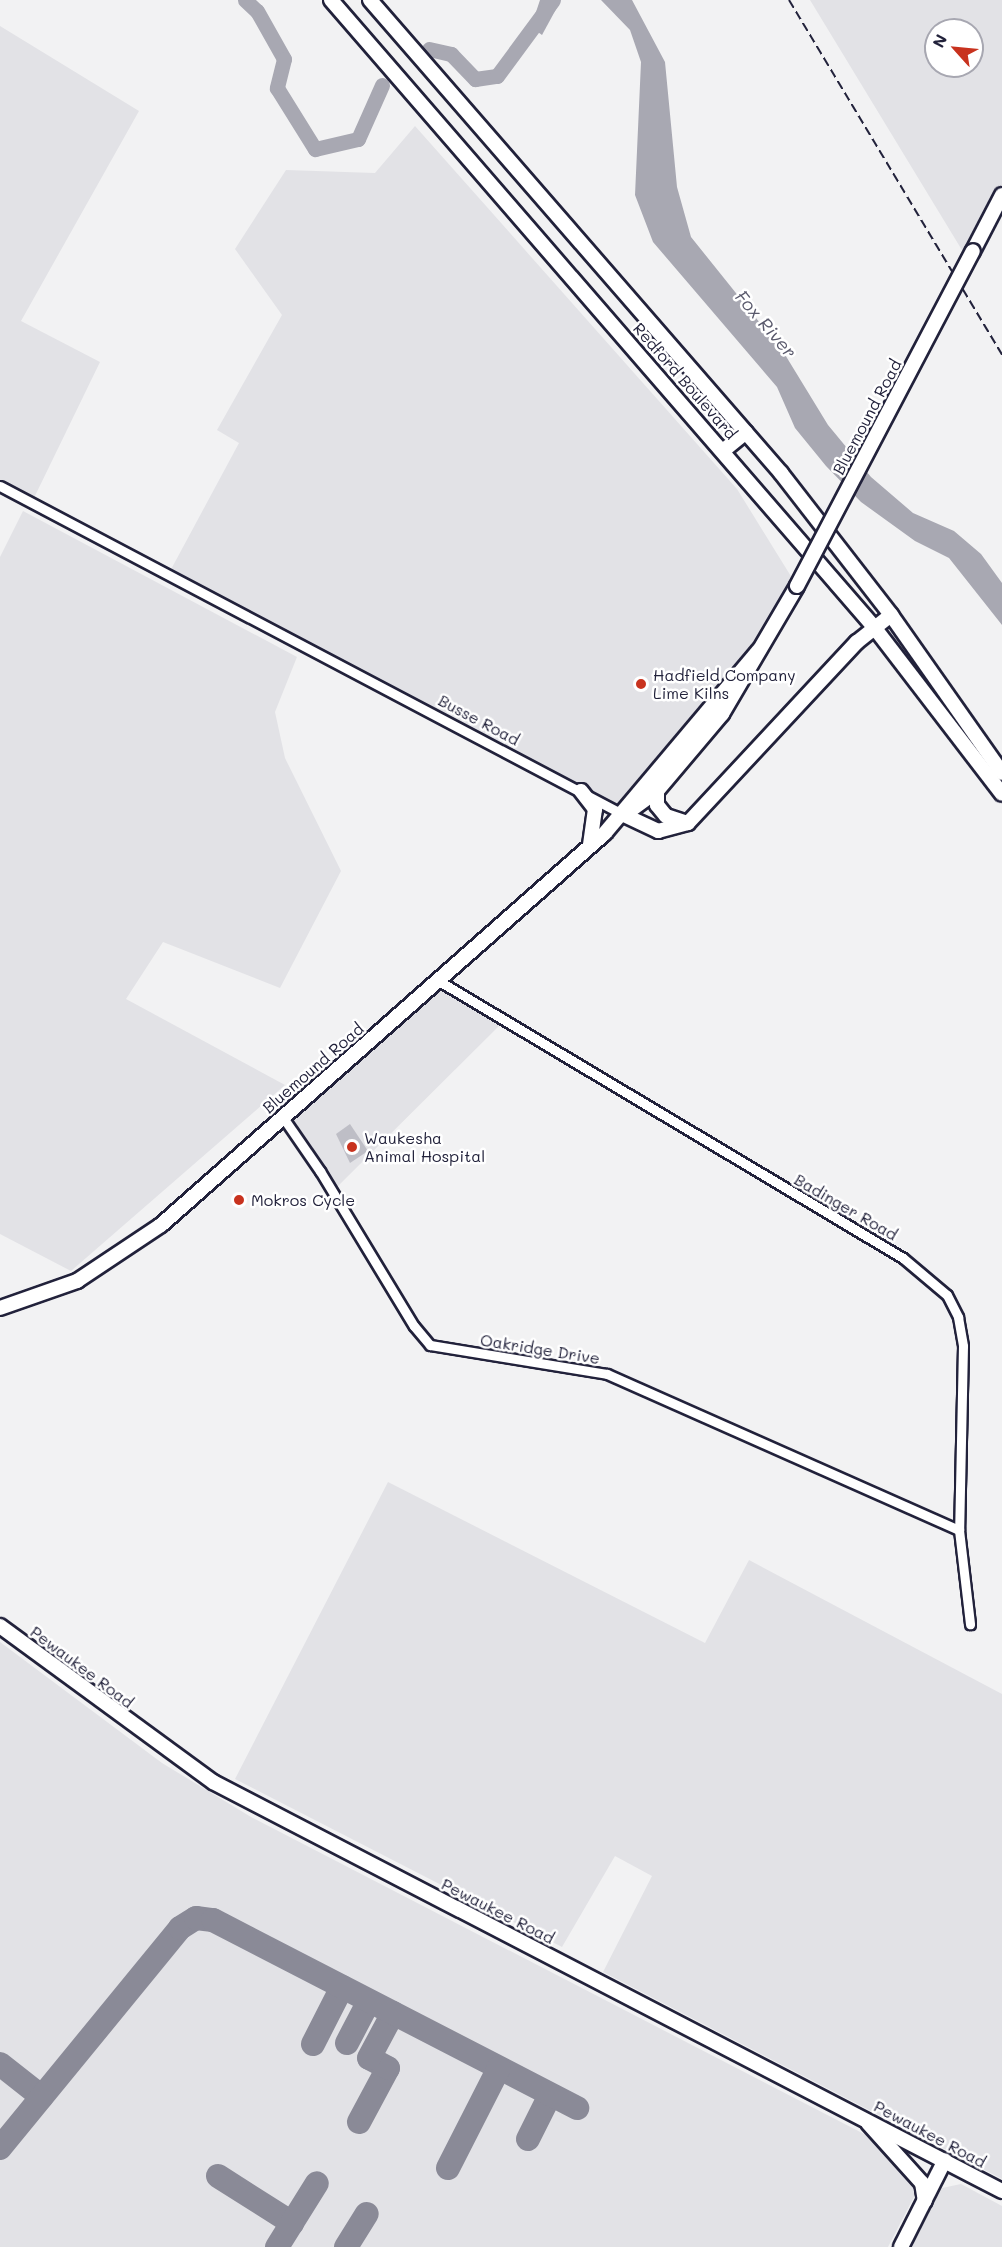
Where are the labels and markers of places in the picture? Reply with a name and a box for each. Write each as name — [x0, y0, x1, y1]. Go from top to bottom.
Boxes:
place label: Hadfield Company Lime Kilns — [653, 665, 796, 703]
marker: Hadfield Company Lime Kilns — [634, 677, 648, 691]
place label: Waukesha Animal Hospital — [364, 1128, 485, 1166]
marker: Waukesha Animal Hospital — [345, 1140, 359, 1154]
place label: Mokros Cycle — [251, 1190, 355, 1210]
marker: Mokros Cycle — [232, 1193, 246, 1207]

